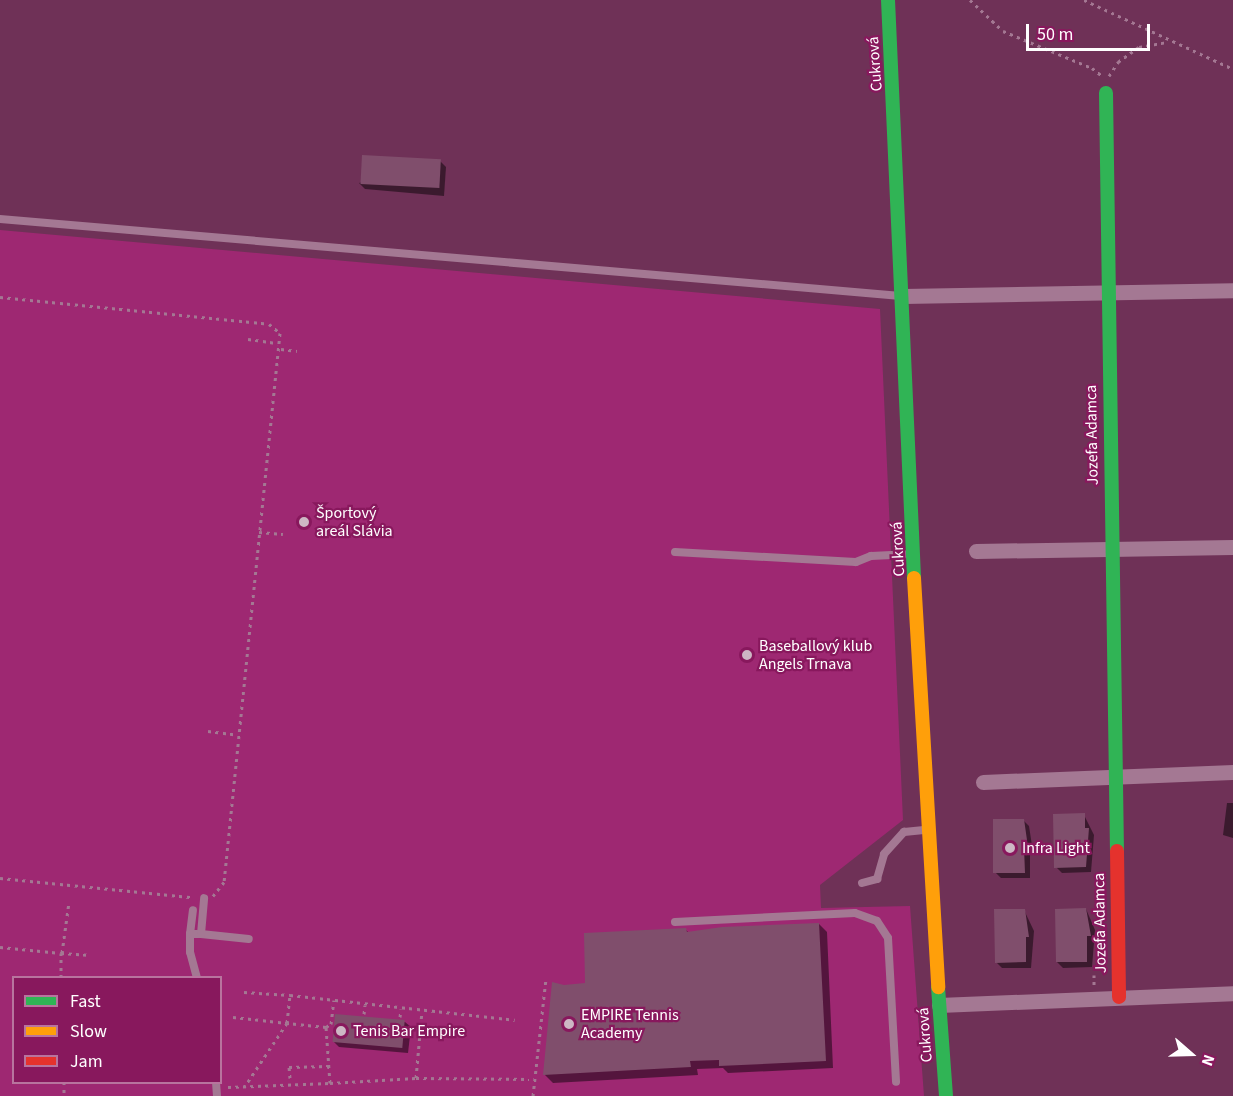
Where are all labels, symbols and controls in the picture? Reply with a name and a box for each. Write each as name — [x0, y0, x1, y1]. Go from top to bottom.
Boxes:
scale bar — [1029, 12, 1154, 50]
text: 50 m — [1037, 22, 1073, 47]
street label: Cukrová — [864, 36, 886, 92]
street label: Jozefa Adamca — [1082, 385, 1102, 485]
place label: Športový areál Slávia — [316, 503, 393, 541]
marker: Športový areál Slávia — [297, 515, 311, 529]
street label: Cukrová — [887, 521, 909, 577]
place label: Baseballový klub Angels Trnava — [759, 636, 872, 674]
marker: Baseballový klub Angels Trnava — [740, 648, 754, 662]
place label: Infra Light — [1022, 838, 1090, 858]
marker: Infra Light — [1003, 841, 1017, 855]
street label: Jozefa Adamca — [1090, 873, 1110, 973]
legend — [12, 976, 222, 1084]
text: Fast — [70, 989, 101, 1014]
place label: EMPIRE Tennis Academy — [581, 1005, 679, 1043]
street label: Cukrová — [914, 1007, 936, 1063]
marker: EMPIRE Tennis Academy — [562, 1017, 576, 1031]
text: Slow — [70, 1019, 107, 1044]
place label: Tenis Bar Empire — [353, 1021, 465, 1041]
marker: Tenis Bar Empire — [334, 1024, 348, 1038]
north arrow — [1161, 1024, 1221, 1084]
text: Jam — [70, 1049, 103, 1074]
text: N — [1196, 1051, 1220, 1069]

